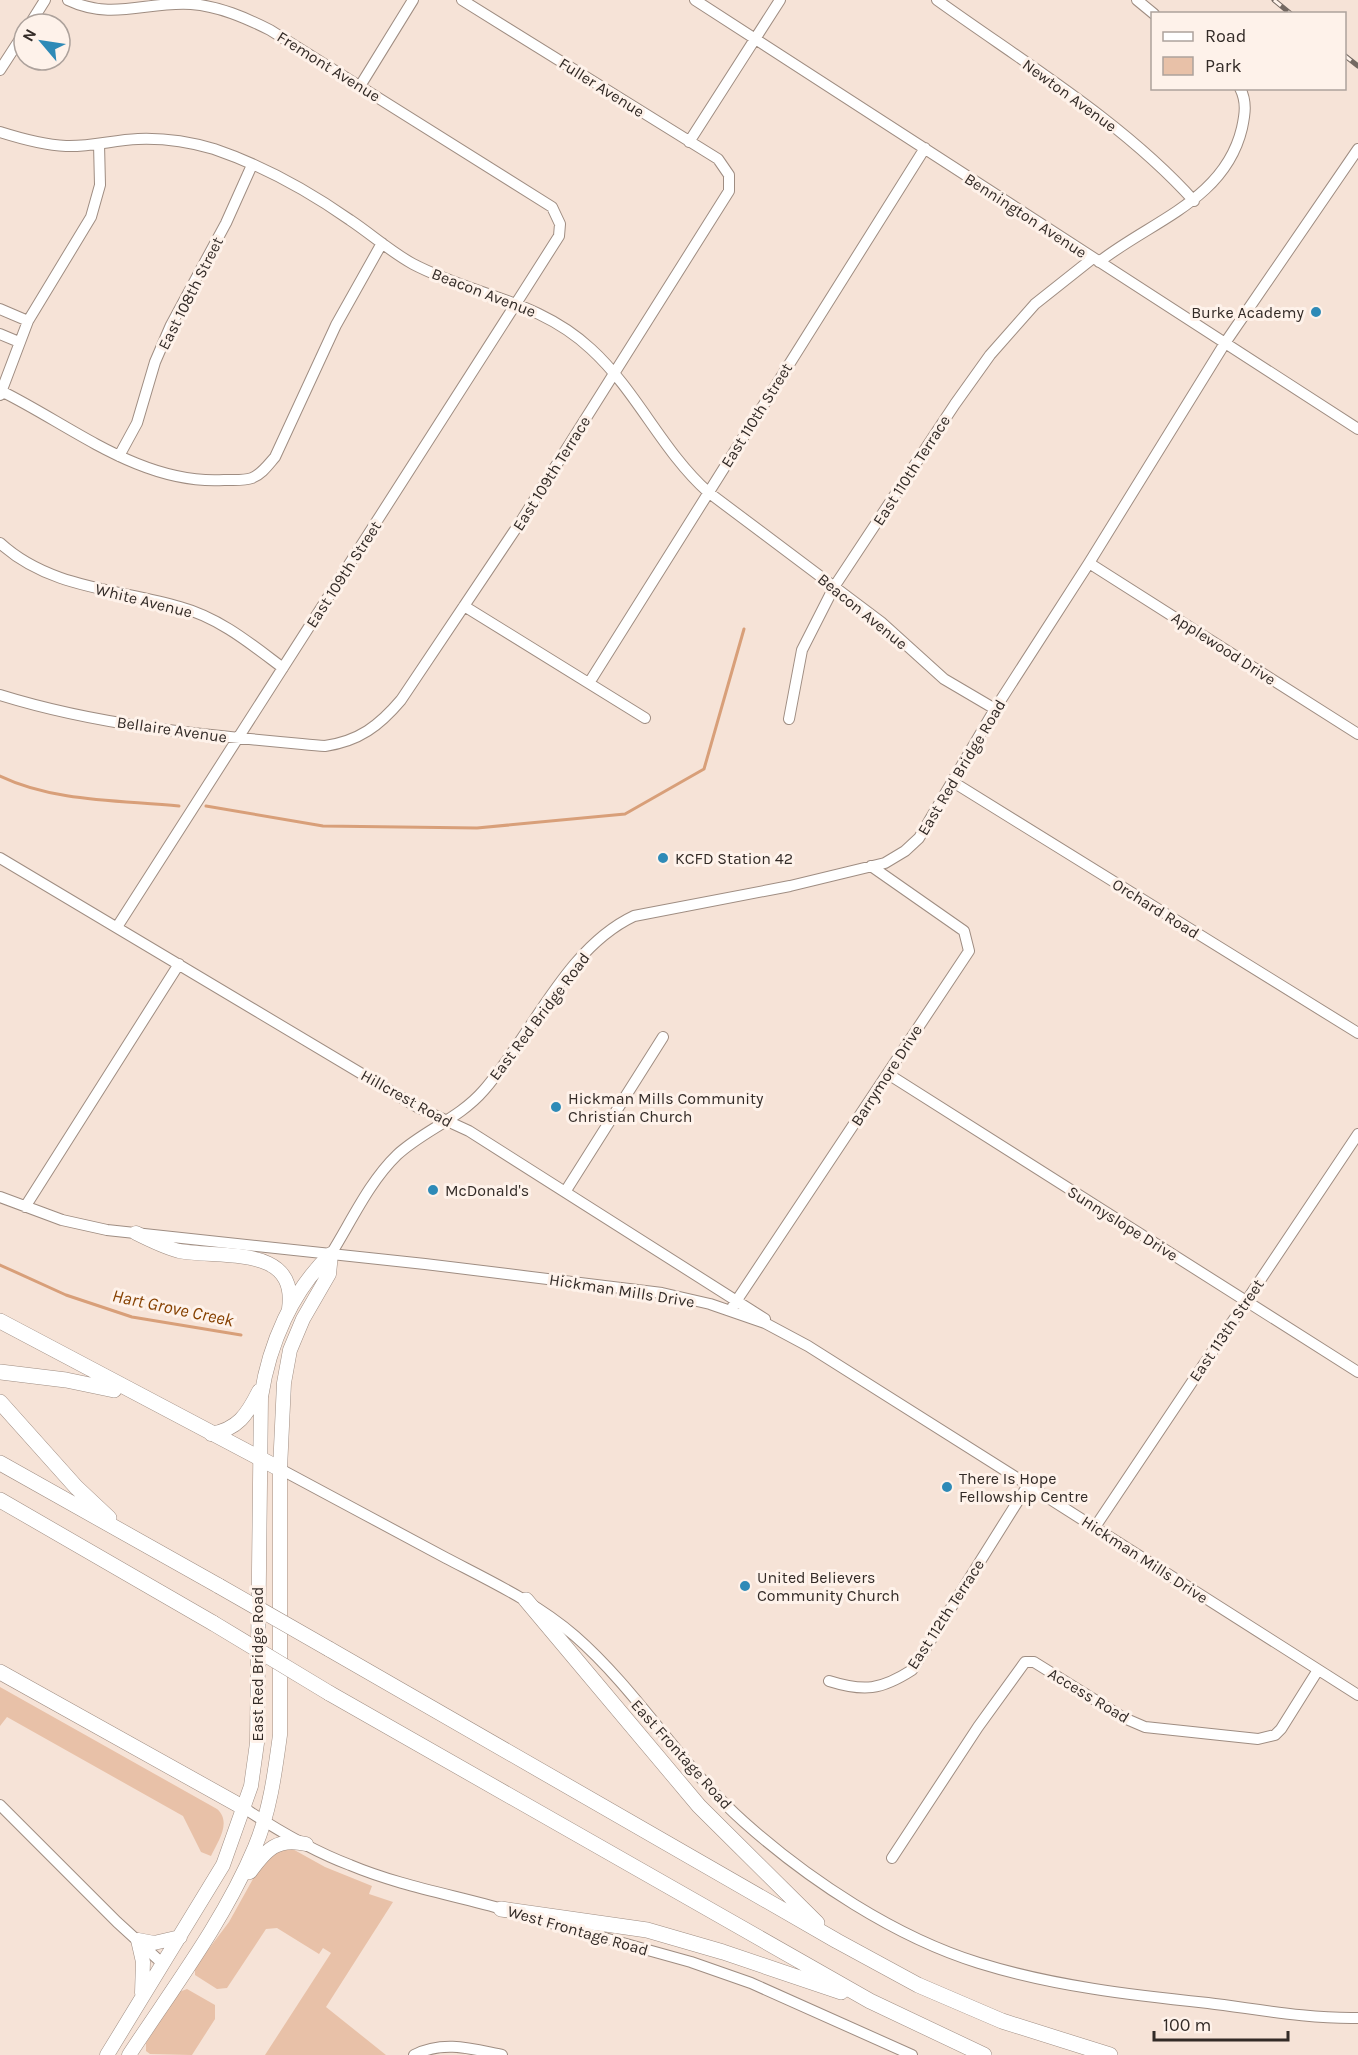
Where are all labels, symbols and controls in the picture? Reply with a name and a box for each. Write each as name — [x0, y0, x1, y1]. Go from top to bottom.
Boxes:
north arrow — [12, 12, 72, 72]
legend — [1151, 12, 1346, 90]
text: N — [18, 25, 40, 45]
text: Road — [1205, 25, 1246, 47]
street label: Fremont Avenue — [274, 27, 384, 106]
street label: Fuller Avenue — [556, 54, 648, 121]
street label: Newton Avenue — [1019, 55, 1120, 136]
text: Park — [1205, 55, 1242, 77]
street label: Bennington Avenue — [961, 169, 1090, 262]
street label: East 108th Street — [154, 234, 227, 353]
street label: Beacon Avenue — [429, 264, 539, 321]
place label: Burke Academy — [1191, 303, 1305, 322]
marker: Burke Academy — [1309, 305, 1323, 319]
street label: East 110th Street — [717, 360, 796, 471]
street label: East 109th Terrace — [509, 412, 594, 534]
street label: East 110th Terrace — [869, 412, 954, 529]
street label: East 109th Street — [302, 517, 385, 631]
street label: Beacon Avenue — [814, 569, 911, 653]
street label: White Avenue — [93, 579, 194, 622]
street label: Applewood Drive — [1168, 608, 1279, 689]
street label: East Red Bridge Road — [913, 696, 1010, 839]
street label: Bellaire Avenue — [116, 712, 228, 747]
place label: KCFD Station 42 — [675, 849, 793, 868]
marker: KCFD Station 42 — [656, 851, 670, 865]
street label: Orchard Road — [1109, 874, 1203, 943]
street label: East Red Bridge Road — [485, 949, 594, 1084]
street label: Barrymore Drive — [847, 1021, 926, 1129]
street label: Hillcrest Road — [358, 1065, 456, 1131]
place label: Hickman Mills Community Christian Church — [568, 1089, 764, 1126]
marker: Hickman Mills Community Christian Church — [549, 1100, 563, 1114]
place label: McDonald's — [445, 1181, 529, 1200]
street label: Sunnyslope Drive — [1064, 1182, 1181, 1265]
marker: McDonald's — [426, 1183, 440, 1197]
street label: Hickman Mills Drive — [548, 1270, 696, 1311]
street label: East 113th Street — [1185, 1275, 1268, 1385]
water label: Hart Grove Creek — [110, 1284, 237, 1332]
place label: There Is Hope Fellowship Centre — [959, 1469, 1088, 1506]
marker: There Is Hope Fellowship Centre — [940, 1480, 954, 1494]
street label: Hickman Mills Drive — [1078, 1511, 1211, 1607]
street label: East 112th Terrace — [903, 1556, 988, 1673]
place label: United Believers Community Church — [757, 1568, 900, 1605]
marker: United Believers Community Church — [738, 1579, 752, 1593]
street label: East Red Bridge Road — [248, 1586, 267, 1742]
street label: Access Road — [1045, 1664, 1133, 1727]
street label: East Frontage Road — [627, 1695, 736, 1813]
street label: West Frontage Road — [505, 1901, 650, 1960]
scale bar — [1154, 2004, 1288, 2042]
text: 100 m — [1163, 2014, 1211, 2036]

